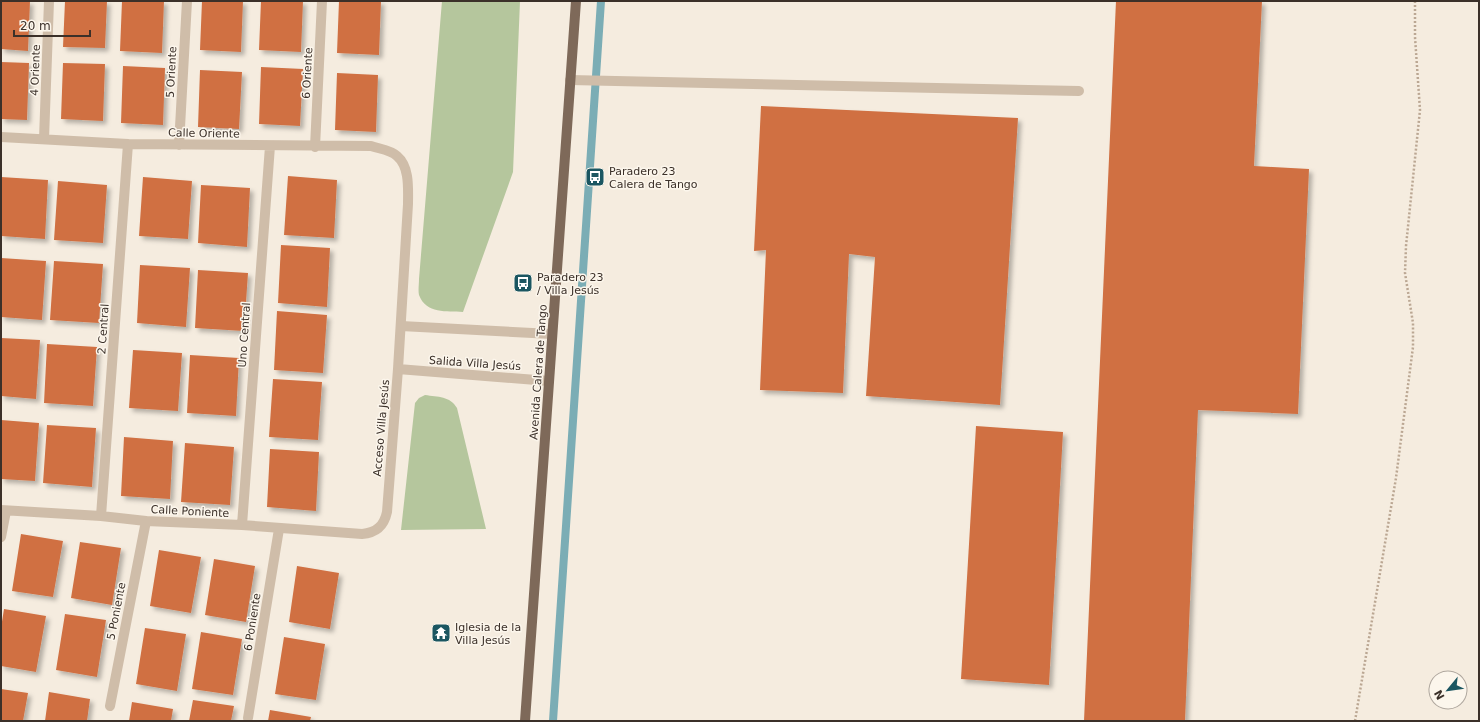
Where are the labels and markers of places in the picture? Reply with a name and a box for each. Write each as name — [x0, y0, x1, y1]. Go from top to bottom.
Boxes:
place label: Paradero 23 Calera de Tango — [609, 165, 698, 191]
bus stop icon: Paradero 23 Calera de Tango — [584, 166, 606, 188]
place label: Paradero 23 / Villa Jesús — [537, 271, 603, 297]
bus stop icon: Paradero 23 / Villa Jesús — [512, 272, 534, 294]
place label: Iglesia de la Villa Jesús — [455, 621, 521, 647]
temple icon: Iglesia de la Villa Jesús — [430, 622, 452, 644]

